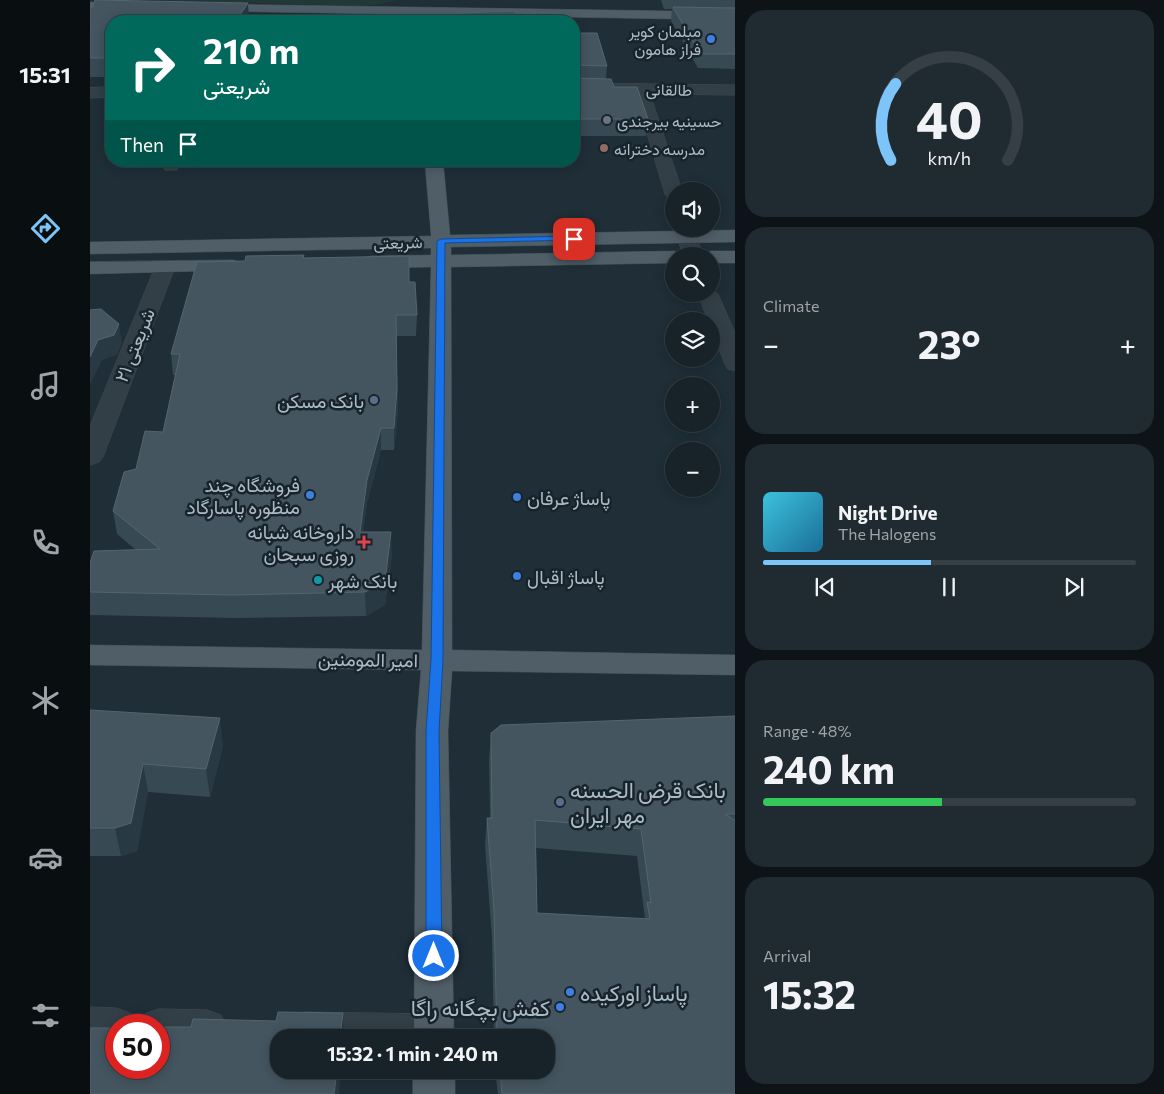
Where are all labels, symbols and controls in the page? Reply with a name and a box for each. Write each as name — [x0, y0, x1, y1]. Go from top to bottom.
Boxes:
place label: مبلمان کویر فراز هامون — [628, 21, 701, 60]
text: 210 m — [203, 28, 299, 71]
marker: مبلمان کویر فراز هامون — [705, 33, 717, 45]
icon: right — [120, 35, 185, 100]
text: 15:31 — [19, 61, 71, 88]
text: شریعتی — [203, 72, 270, 99]
street label: طالقانی — [646, 79, 692, 101]
text: 40 — [916, 86, 983, 150]
place label: حسینیه بیرجندی — [617, 111, 722, 132]
marker: حسینیه بیرجندی — [601, 114, 613, 126]
icon: arrive — [174, 130, 202, 158]
text: Then — [120, 133, 164, 156]
place label: مدرسه دخترانه — [614, 139, 705, 160]
marker: مدرسه دخترانه — [598, 142, 610, 154]
text: km/h — [928, 147, 971, 169]
map controls — [665, 182, 720, 497]
button: sound — [665, 182, 720, 237]
icon: directions — [28, 211, 63, 246]
pin — [553, 218, 595, 260]
icon: arrive — [560, 225, 588, 253]
street label: شریعتی — [373, 232, 423, 254]
button: search — [665, 247, 720, 302]
text: Climate — [763, 296, 819, 315]
street label: شریعتی ۲۱ — [109, 305, 160, 386]
button: layers — [665, 312, 720, 367]
text: 23° — [918, 320, 981, 367]
text: − — [763, 327, 779, 361]
text: + — [1120, 327, 1136, 361]
icon: music — [28, 368, 63, 403]
button: + — [665, 377, 720, 432]
place label: بانک مسکن — [277, 389, 364, 413]
marker: بانک مسکن — [368, 394, 380, 406]
button: − — [665, 442, 720, 497]
place label: فروشگاه چند منظوره پاسارگاد — [187, 473, 300, 521]
place label: پاساژ عرفان — [527, 486, 610, 512]
marker: فروشگاه چند منظوره پاسارگاد — [304, 489, 316, 501]
marker: پاساژ عرفان — [511, 491, 523, 503]
text: Night Drive — [838, 501, 938, 524]
place label: داروخانه شبانه روزی سبحان — [247, 520, 354, 566]
text: The Halogens — [838, 524, 936, 543]
icon: phone — [28, 525, 63, 560]
marker: داروخانه شبانه روزی سبحان — [358, 536, 370, 548]
place label: پاساژ اقبال — [527, 565, 605, 591]
place label: بانک شهر — [327, 569, 397, 593]
marker: پاساژ اقبال — [511, 570, 523, 582]
icon: previous — [811, 573, 839, 601]
icon: pause — [935, 573, 963, 601]
icon: next — [1060, 573, 1088, 601]
marker: بانک شهر — [312, 574, 324, 586]
street label: امیر المومنین — [318, 647, 418, 672]
icon: climate — [28, 683, 63, 718]
text: Range · 48% — [763, 721, 851, 740]
text: 240 km — [763, 745, 895, 792]
place label: بانک قرض الحسنه مهر ایران — [570, 776, 726, 829]
marker: بانک قرض الحسنه مهر ایران — [554, 796, 566, 808]
icon: car — [28, 840, 63, 875]
position arrow — [407, 929, 459, 981]
text: Arrival — [763, 946, 811, 965]
text: 15:32 — [763, 970, 856, 1017]
place label: پاساز اورکیده — [580, 979, 688, 1008]
marker: پاساز اورکیده — [564, 986, 576, 998]
place label: کفش بچگانه راگا — [411, 994, 550, 1023]
icon: filters — [28, 998, 63, 1033]
marker: کفش بچگانه راگا — [554, 1001, 566, 1013]
speed limit sign: 50 — [105, 1014, 170, 1079]
text: 15:32 · 1 min · 240 m — [327, 1042, 498, 1065]

